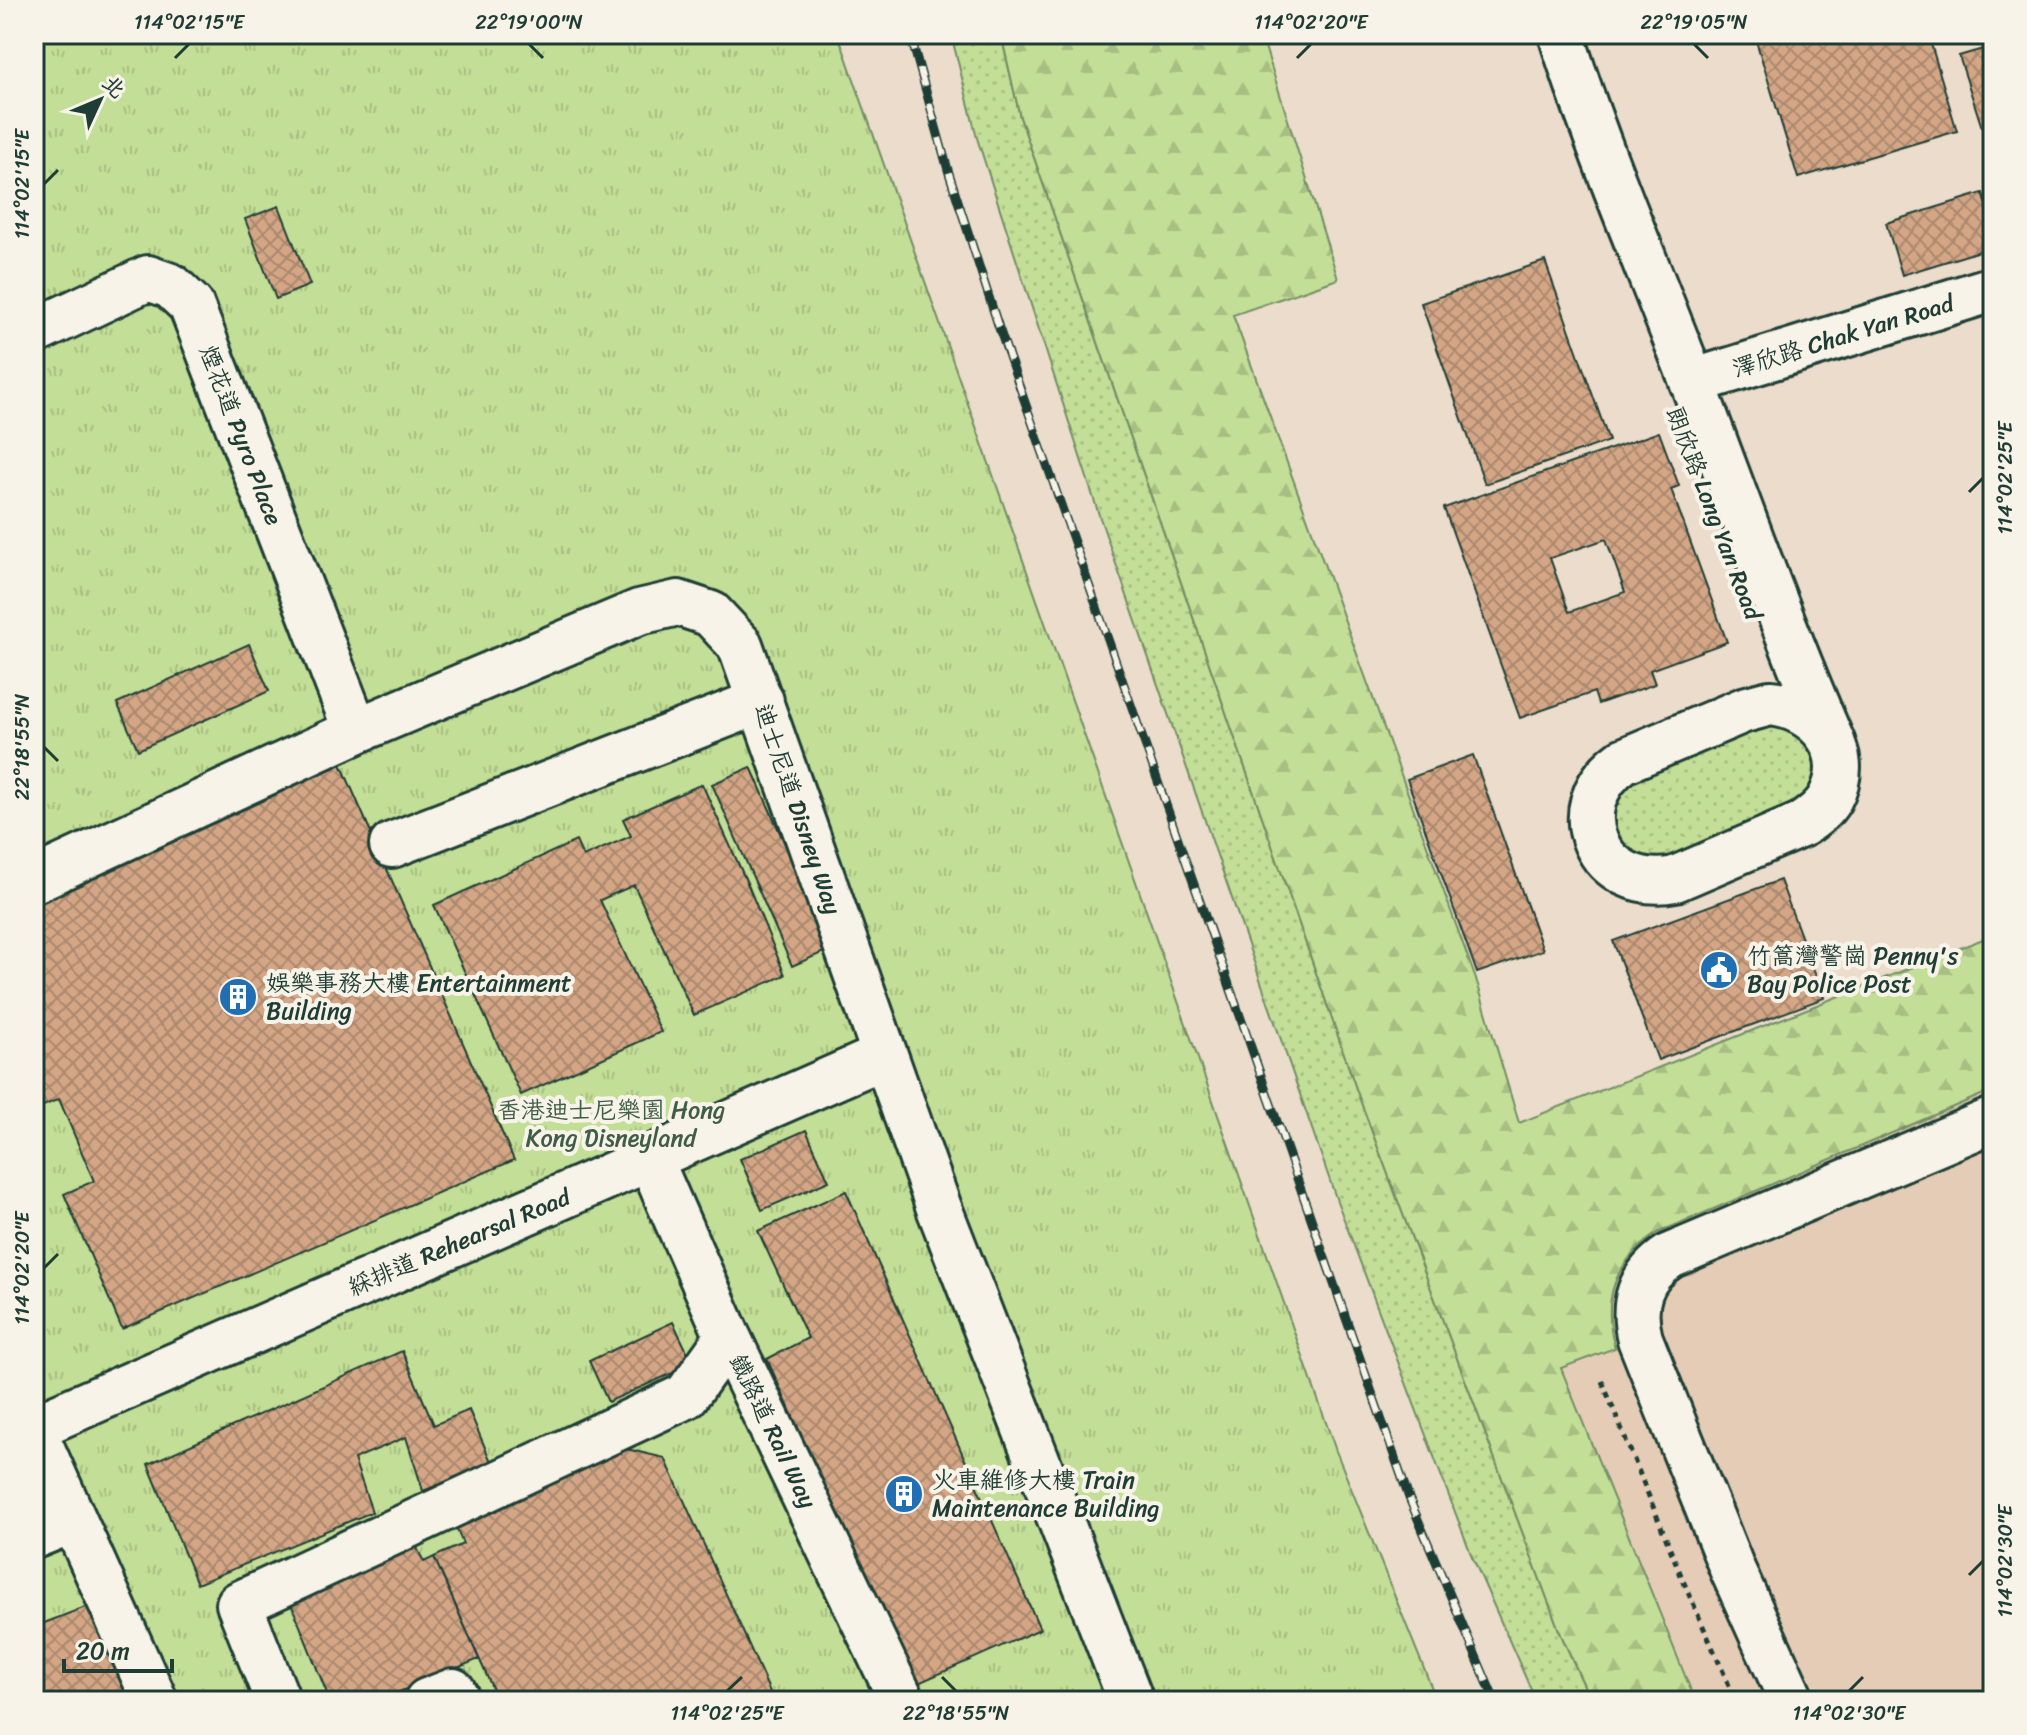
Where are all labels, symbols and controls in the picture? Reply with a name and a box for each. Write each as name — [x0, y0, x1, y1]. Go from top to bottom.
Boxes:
text: 114°02'15"E — [134, 5, 246, 40]
text: 22°19'00"N — [475, 5, 583, 40]
text: 114°02'20"E — [1254, 5, 1370, 40]
text: 22°19'05"N — [1641, 5, 1748, 40]
north arrow — [60, 60, 140, 140]
text: 北 — [92, 65, 136, 108]
text: 114°02'15"E — [5, 127, 40, 239]
street label: 澤欣路 Chak Yan Road — [1727, 282, 1961, 390]
street label: 煙花道 Pyro Place — [187, 339, 295, 532]
street label: 朗欣路 Long Yan Road — [1654, 400, 1775, 628]
text: 114°02'25"E — [1988, 420, 2023, 535]
text: 22°18'55"N — [5, 694, 40, 800]
street label: 迪士尼道 Disney Way — [742, 698, 854, 921]
place label: 竹篙灣警崗 Penny's Bay Police Post — [1747, 935, 1959, 1005]
public building icon: 竹篙灣警崗 Penny's Bay Police Post — [1698, 949, 1740, 991]
place label: 娛樂事務大樓 Entertainment Building — [266, 962, 571, 1032]
building icon: 娛樂事務大樓 Entertainment Building — [217, 976, 259, 1018]
park label: 香港迪士尼樂園 Hong Kong Disneyland — [497, 1089, 725, 1159]
street label: 綵排道 Rehearsal Road — [341, 1176, 578, 1308]
text: 114°02'20"E — [5, 1209, 40, 1325]
street label: 鐵路道 Rail Way — [717, 1346, 829, 1516]
place label: 火車維修大樓 Train Maintenance Building — [932, 1459, 1160, 1529]
building icon: 火車維修大樓 Train Maintenance Building — [883, 1473, 925, 1515]
text: 114°02'30"E — [1988, 1503, 2023, 1617]
scale bar — [64, 1623, 172, 1673]
text: 20 m — [76, 1630, 130, 1672]
text: 114°02'25"E — [671, 1696, 785, 1731]
text: 22°18'55"N — [903, 1696, 1009, 1731]
text: 114°02'30"E — [1793, 1696, 1907, 1731]

